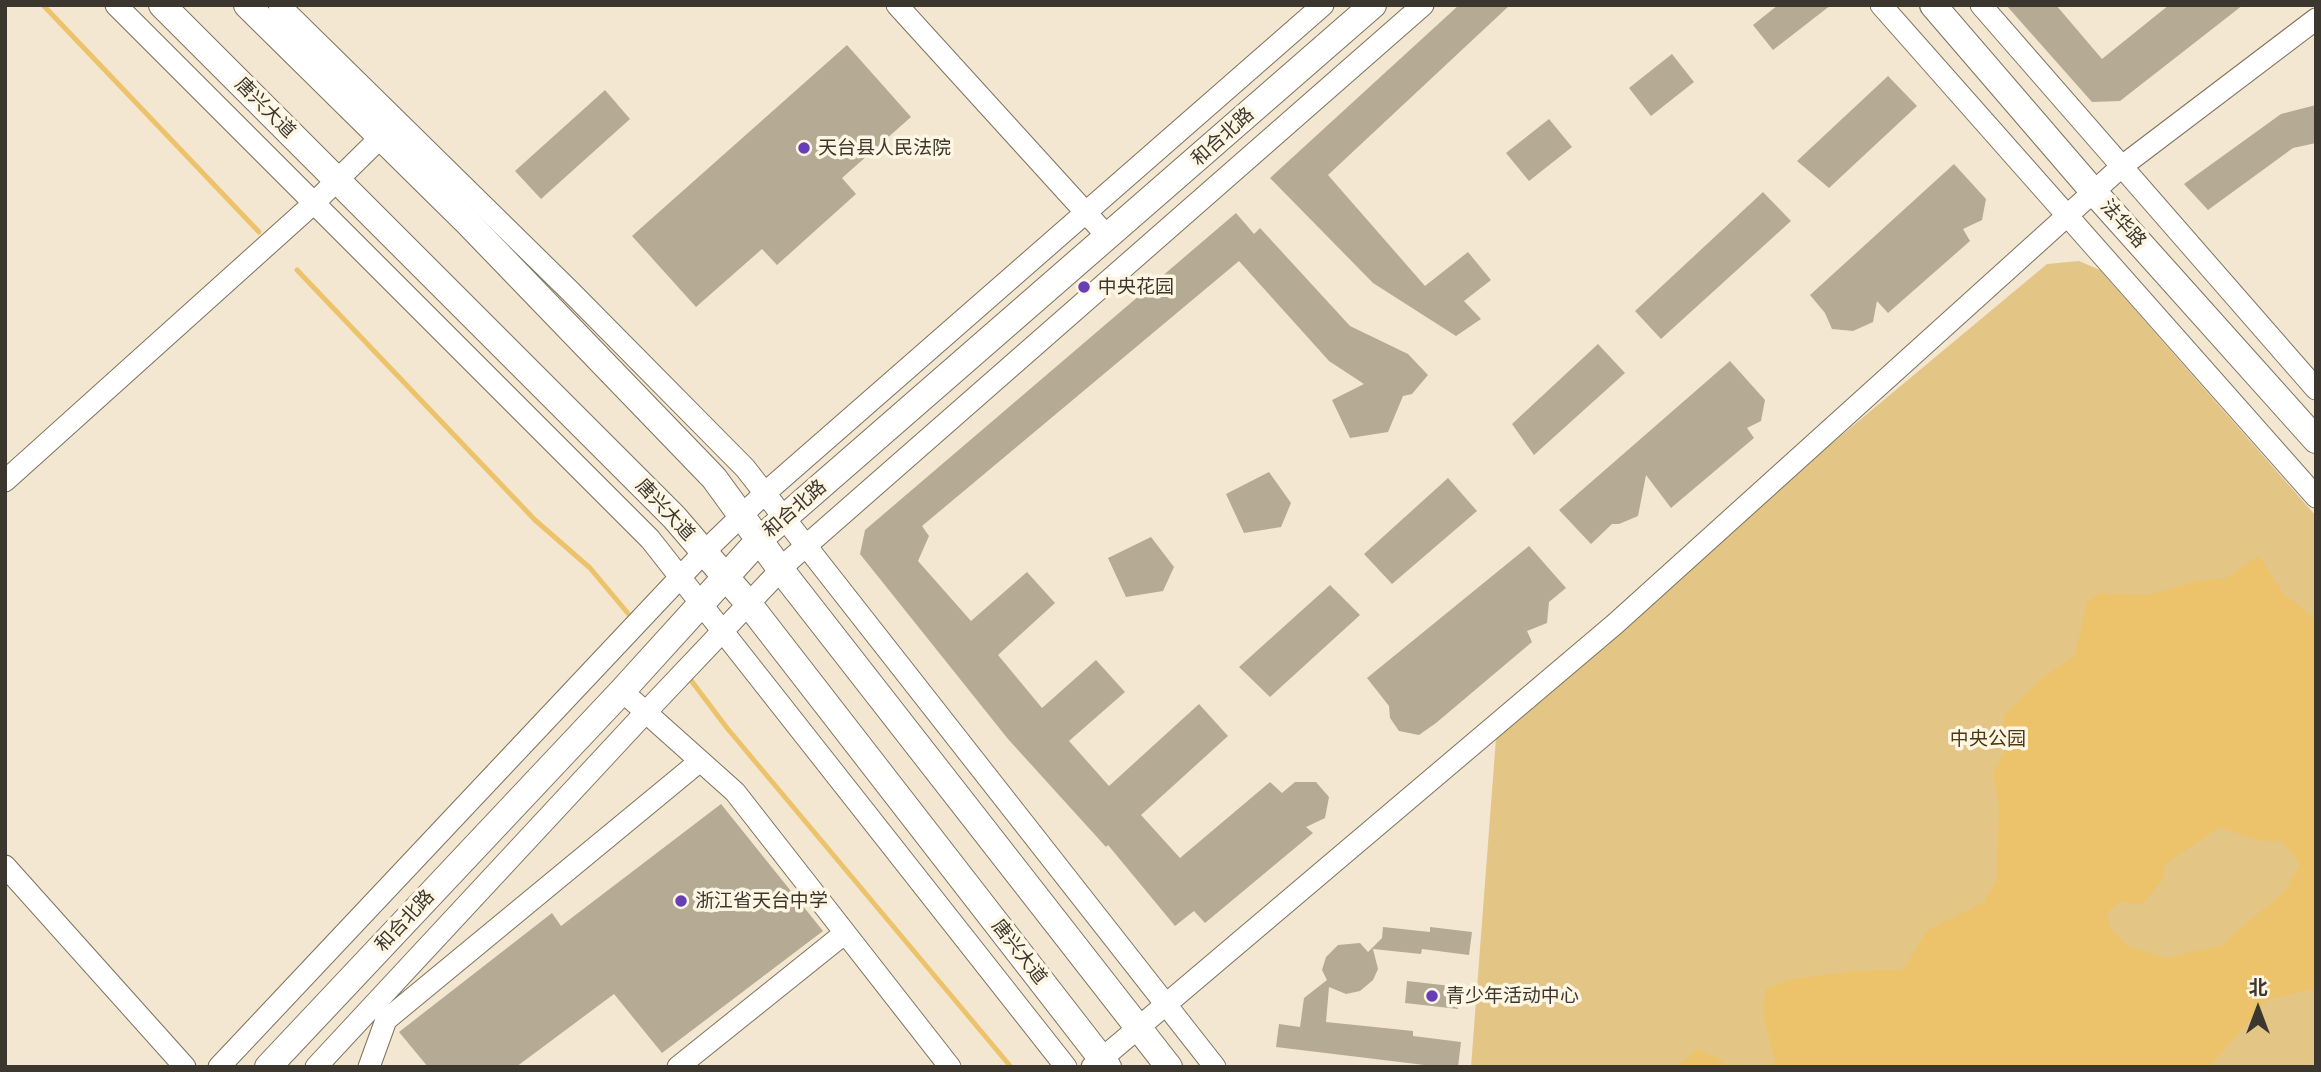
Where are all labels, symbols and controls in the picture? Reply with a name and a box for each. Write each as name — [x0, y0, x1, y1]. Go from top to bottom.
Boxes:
street label: 唐兴大道 — [230, 73, 300, 143]
street label: 和合北路 — [1187, 103, 1259, 171]
place label: 天台县人民法院 — [818, 137, 951, 159]
marker: 天台县人民法院 — [796, 140, 812, 156]
street label: 法华路 — [2095, 195, 2151, 253]
place label: 中央花园 — [1098, 276, 1174, 298]
marker: 中央花园 — [1076, 279, 1092, 295]
street label: 唐兴大道 — [631, 474, 699, 546]
street label: 和合北路 — [759, 475, 831, 543]
park label: 中央公园 — [1950, 728, 2026, 750]
street label: 和合北路 — [371, 885, 439, 957]
place label: 浙江省天台中学 — [695, 890, 828, 912]
marker: 浙江省天台中学 — [673, 893, 689, 909]
street label: 唐兴大道 — [987, 915, 1051, 989]
north arrow — [2223, 974, 2293, 1044]
text: 北 — [2248, 976, 2268, 999]
place label: 青少年活动中心 — [1446, 985, 1579, 1007]
marker: 青少年活动中心 — [1424, 988, 1440, 1004]

